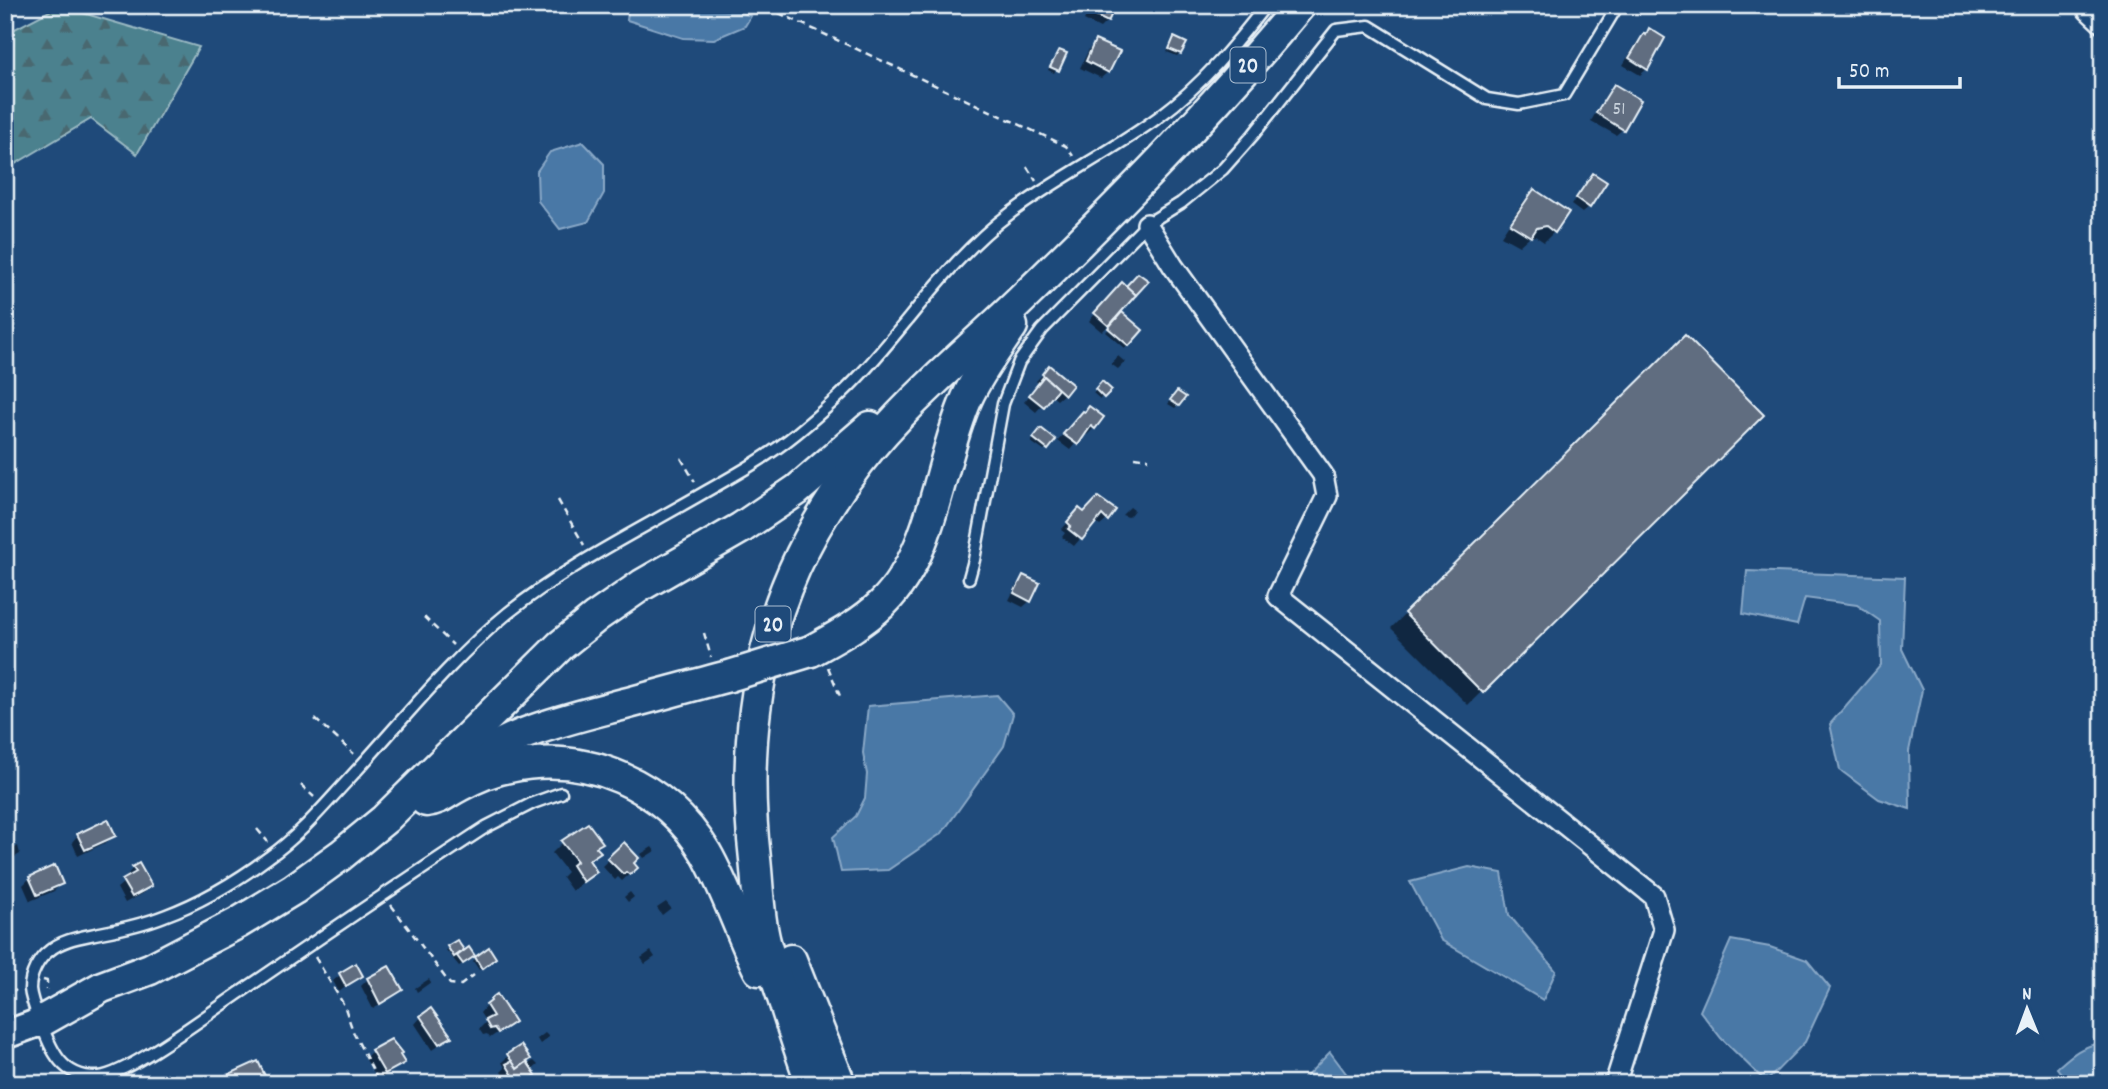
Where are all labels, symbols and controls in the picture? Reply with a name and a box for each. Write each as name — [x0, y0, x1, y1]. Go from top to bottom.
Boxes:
scale bar — [1839, 46, 1959, 90]
road number: 20 — [1230, 48, 1266, 82]
text: 50 m — [1849, 58, 1889, 88]
house number: 51 — [1613, 97, 1625, 124]
road number: 20 — [756, 606, 790, 642]
north arrow — [1993, 974, 2062, 1044]
text: N — [2022, 982, 2032, 1009]

